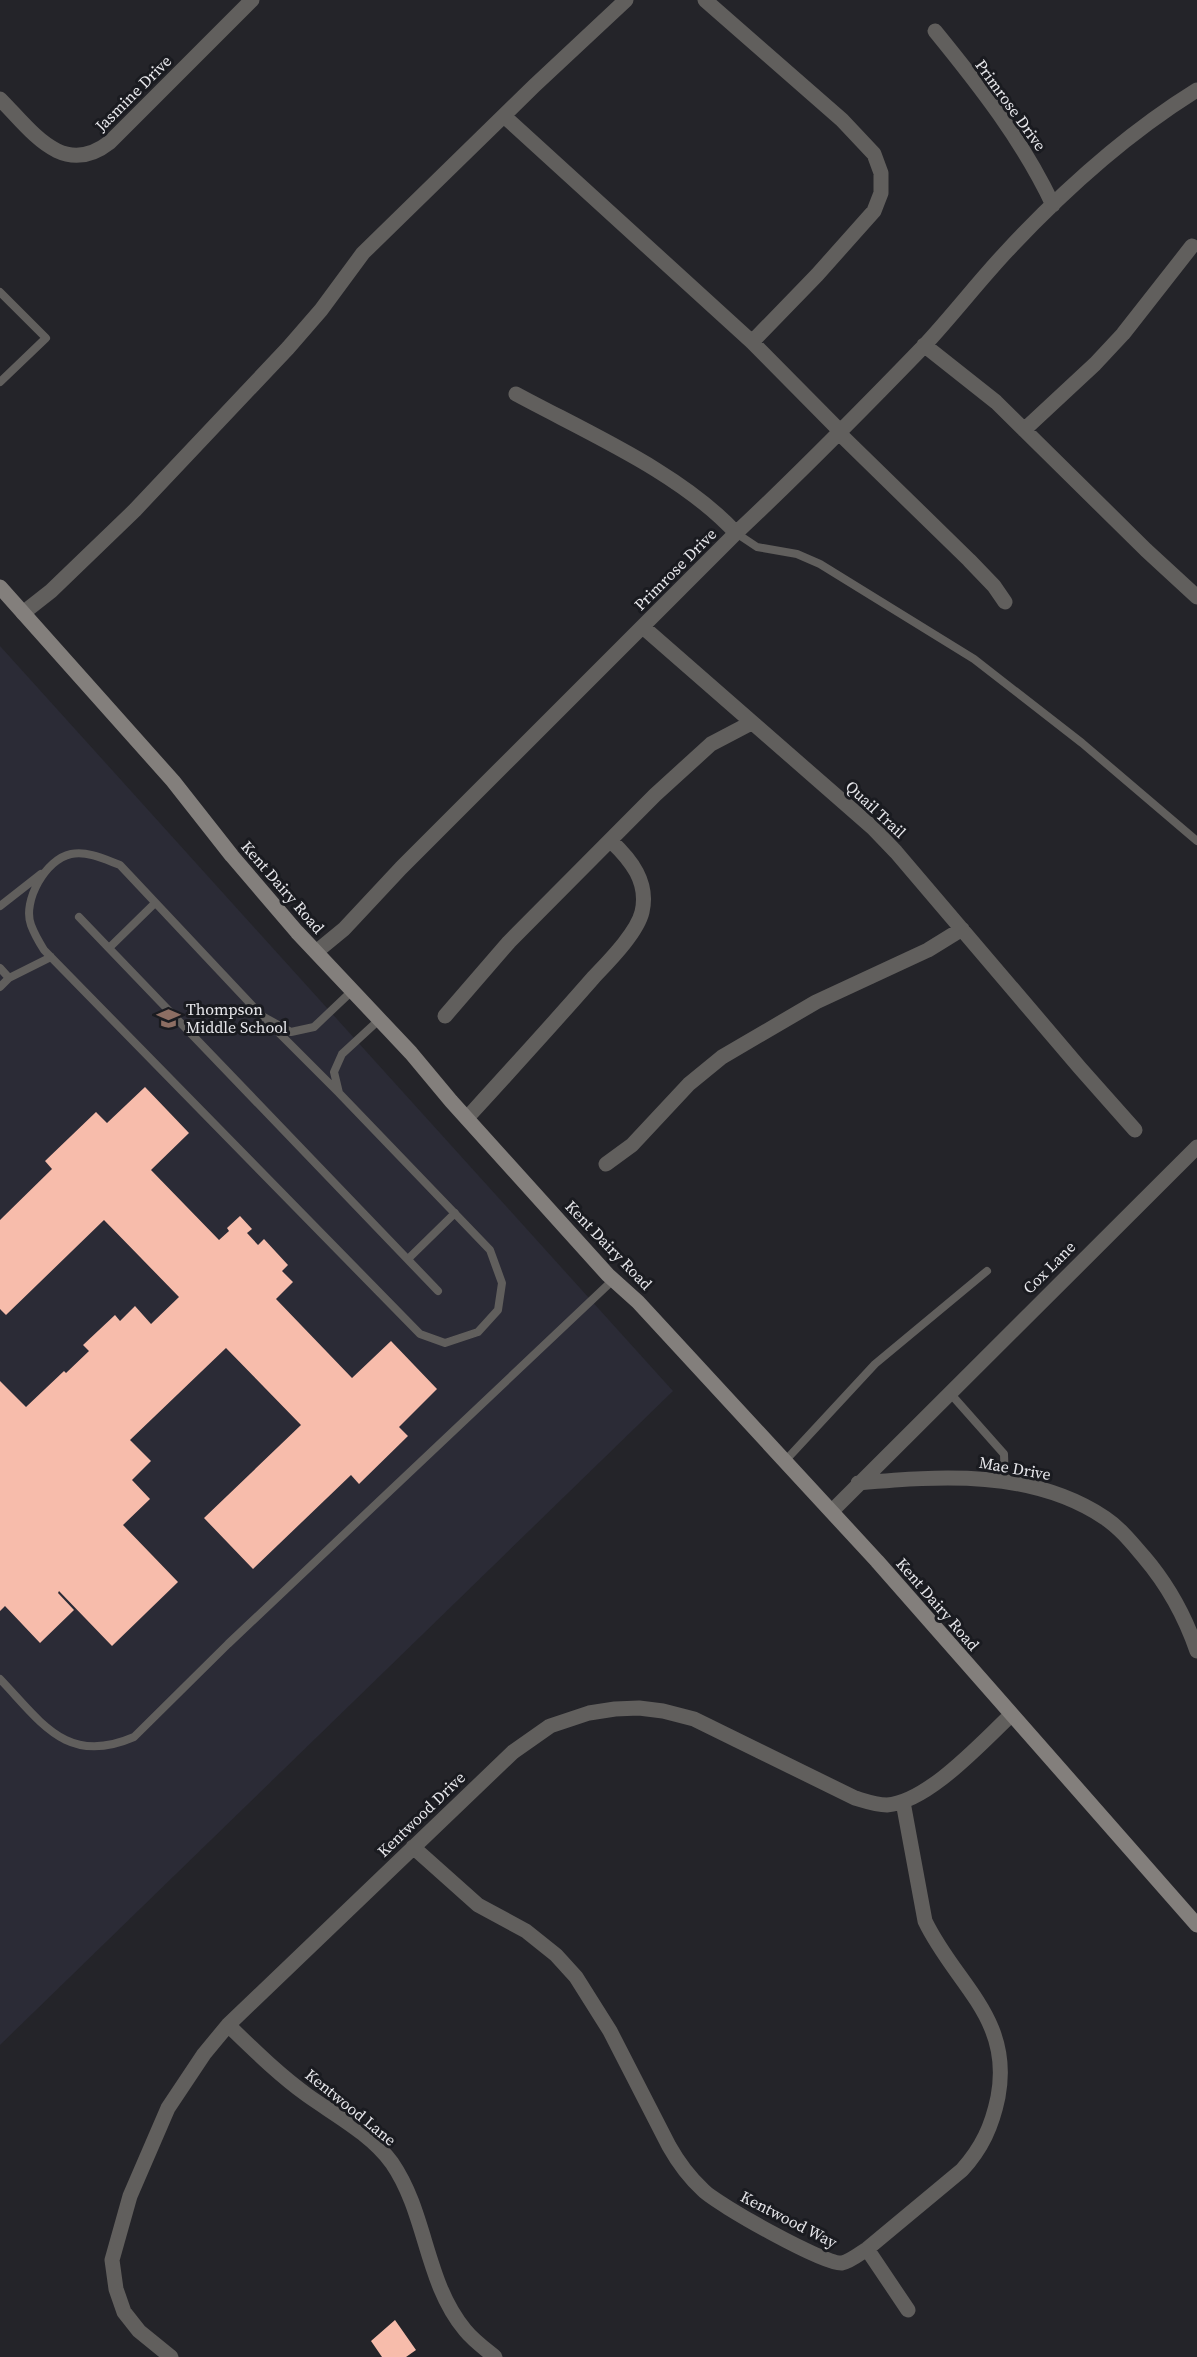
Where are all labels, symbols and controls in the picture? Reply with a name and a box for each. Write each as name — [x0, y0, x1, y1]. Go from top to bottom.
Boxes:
street label: Jasmine Drive — [89, 50, 176, 137]
street label: Primrose Drive — [970, 55, 1052, 155]
street label: Primrose Drive — [629, 523, 721, 615]
street label: Quail Trail — [841, 775, 911, 843]
street label: Kent Dairy Road — [237, 836, 329, 938]
place label: Thompson Middle School — [186, 998, 288, 1038]
school or university icon: Thompson Middle School — [155, 1005, 181, 1031]
street label: Kent Dairy Road — [561, 1195, 657, 1295]
street label: Cox Lane — [1018, 1236, 1080, 1298]
street label: Mae Drive — [977, 1451, 1053, 1485]
street label: Kent Dairy Road — [892, 1553, 984, 1655]
street label: Kentwood Drive — [372, 1766, 470, 1862]
street label: Kentwood Lane — [301, 2063, 401, 2151]
street label: Kentwood Way — [737, 2185, 842, 2253]

